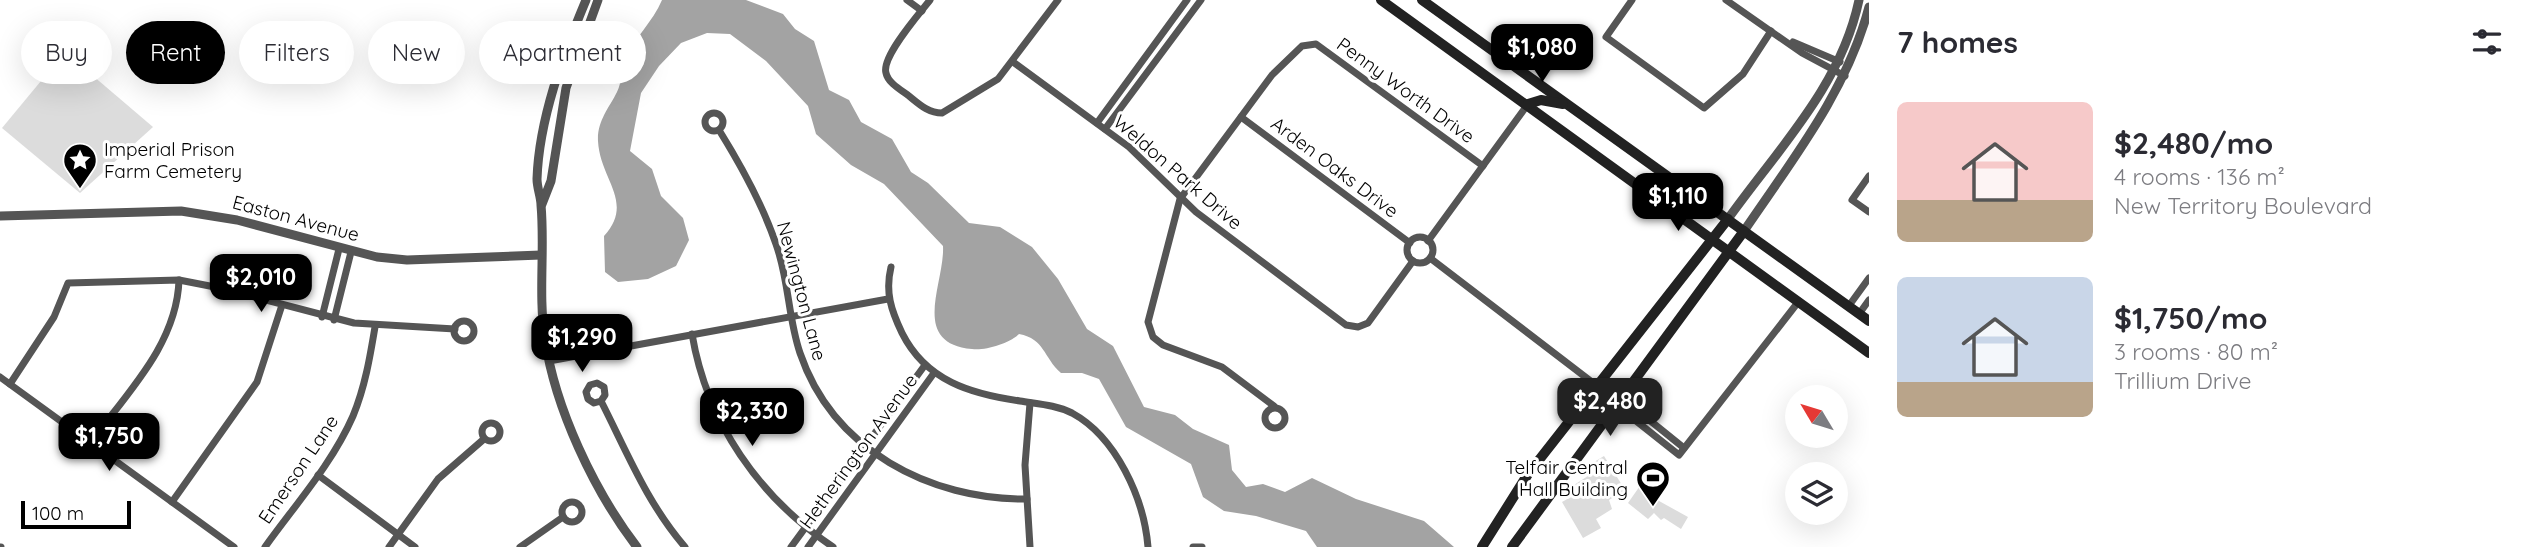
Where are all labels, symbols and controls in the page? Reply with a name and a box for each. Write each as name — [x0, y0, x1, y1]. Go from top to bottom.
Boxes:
chip: Buy — [21, 21, 112, 84]
chip: Rent — [126, 21, 225, 84]
chip: Filters — [239, 21, 354, 84]
chip: New — [368, 21, 465, 84]
chip: Apartment — [479, 21, 646, 84]
text: 7 homes — [1897, 23, 2018, 61]
icon: filters — [2468, 23, 2506, 61]
pin: $1,080 — [1485, 24, 1599, 84]
street label: Penny Worth Drive — [1332, 32, 1480, 148]
text: $1,080 — [1507, 32, 1577, 61]
street label: Weldon Park Drive — [1109, 109, 1247, 235]
street label: Arden Oaks Drive — [1266, 111, 1404, 223]
text: $2,480/mo — [2114, 124, 2273, 162]
icon: home — [1953, 130, 2037, 214]
place label: Imperial Prison Farm Cemetery — [104, 137, 242, 183]
place icon: Imperial Prison Farm Cemetery — [61, 141, 99, 190]
text: 4 rooms · 136 m² — [2114, 162, 2285, 191]
pin: $1,110 — [1621, 174, 1735, 233]
text: $1,110 — [1648, 181, 1708, 210]
street label: Easton Avenue — [230, 190, 362, 246]
text: New Territory Boulevard — [2114, 191, 2372, 220]
street label: Newington Lane — [772, 219, 832, 363]
pin: $2,010 — [204, 254, 318, 314]
text: $2,010 — [226, 262, 296, 291]
text: $1,750/mo — [2114, 299, 2267, 337]
icon: home — [1953, 305, 2037, 389]
pin: $1,290 — [525, 314, 639, 374]
text: $1,290 — [547, 322, 617, 351]
text: 3 rooms · 80 m² — [2114, 337, 2278, 366]
text: Trillium Drive — [2114, 366, 2252, 395]
street label: Hetherington Avenue — [794, 369, 922, 533]
pin: $2,480 — [1553, 378, 1667, 438]
north arrow — [1785, 385, 1848, 448]
map controls — [1785, 385, 1848, 525]
text: $2,480 — [1573, 386, 1647, 415]
pin: $2,330 — [695, 388, 809, 448]
text: $2,330 — [716, 396, 788, 425]
street label: Emerson Lane — [253, 410, 343, 528]
pin: $1,750 — [52, 414, 166, 473]
text: $1,750 — [75, 421, 144, 450]
place label: Telfair Central Hall Building — [1505, 455, 1628, 501]
sports icon: Telfair Central Hall Building — [1634, 459, 1672, 508]
button: layers — [1785, 462, 1848, 525]
scale bar — [21, 498, 131, 530]
text: 100 m — [32, 501, 84, 525]

